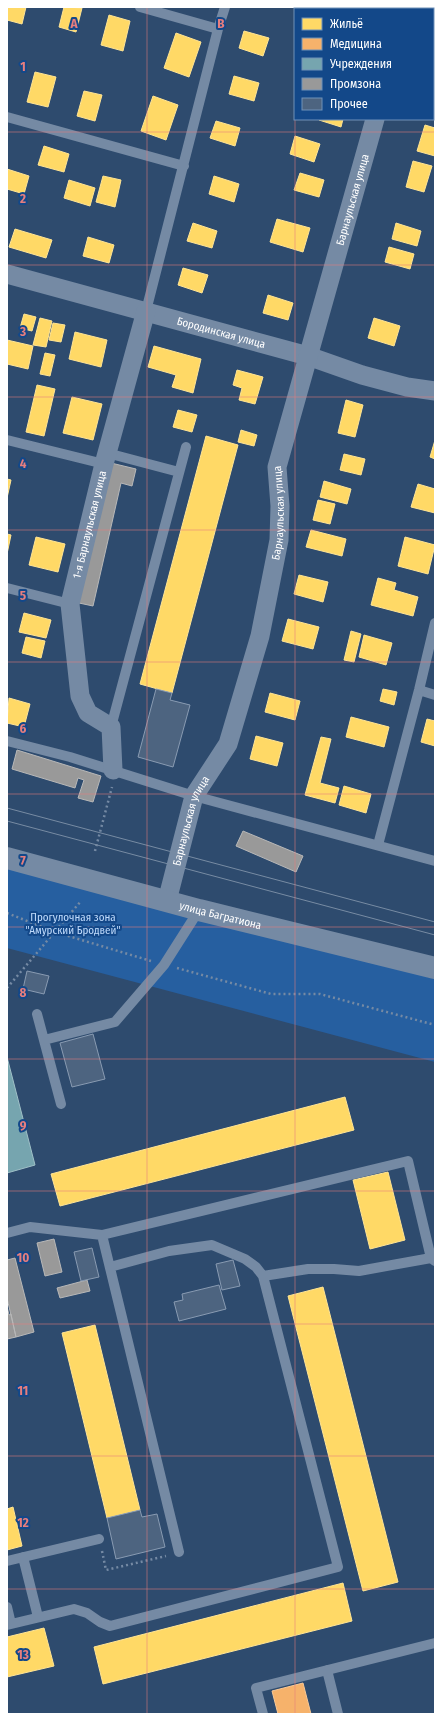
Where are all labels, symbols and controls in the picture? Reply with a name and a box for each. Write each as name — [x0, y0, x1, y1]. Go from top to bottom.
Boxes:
legend — [294, 8, 434, 120]
text: A — [69, 16, 78, 31]
text: B — [217, 16, 225, 31]
text: Жильё — [330, 17, 363, 31]
text: Медицина — [330, 37, 382, 51]
text: Учреждения — [329, 57, 392, 71]
text: 1 — [20, 59, 26, 74]
text: Промзона — [330, 77, 381, 91]
text: Прочее — [330, 97, 368, 111]
street label: Барнаульская улица — [333, 152, 371, 247]
text: 2 — [19, 191, 26, 206]
street label: Бородинская улица — [175, 314, 267, 351]
text: 3 — [19, 324, 26, 339]
text: 4 — [20, 456, 27, 471]
street label: Барнаульская улица — [269, 465, 287, 561]
street label: 1-я Барнаульская улица — [70, 469, 109, 580]
text: 5 — [20, 588, 26, 603]
text: 6 — [20, 721, 27, 736]
street label: Барнаульская улица — [170, 773, 212, 867]
text: 7 — [20, 853, 26, 868]
street label: улица Багратиона — [178, 899, 263, 932]
park label: Прогулочная зона "Амурский Бродвей" — [25, 911, 121, 937]
text: 8 — [20, 985, 27, 1000]
text: 9 — [20, 1118, 27, 1133]
text: 10 — [17, 1250, 29, 1265]
text: 11 — [18, 1383, 28, 1398]
text: 12 — [17, 1515, 29, 1530]
text: 13 — [17, 1647, 29, 1662]

